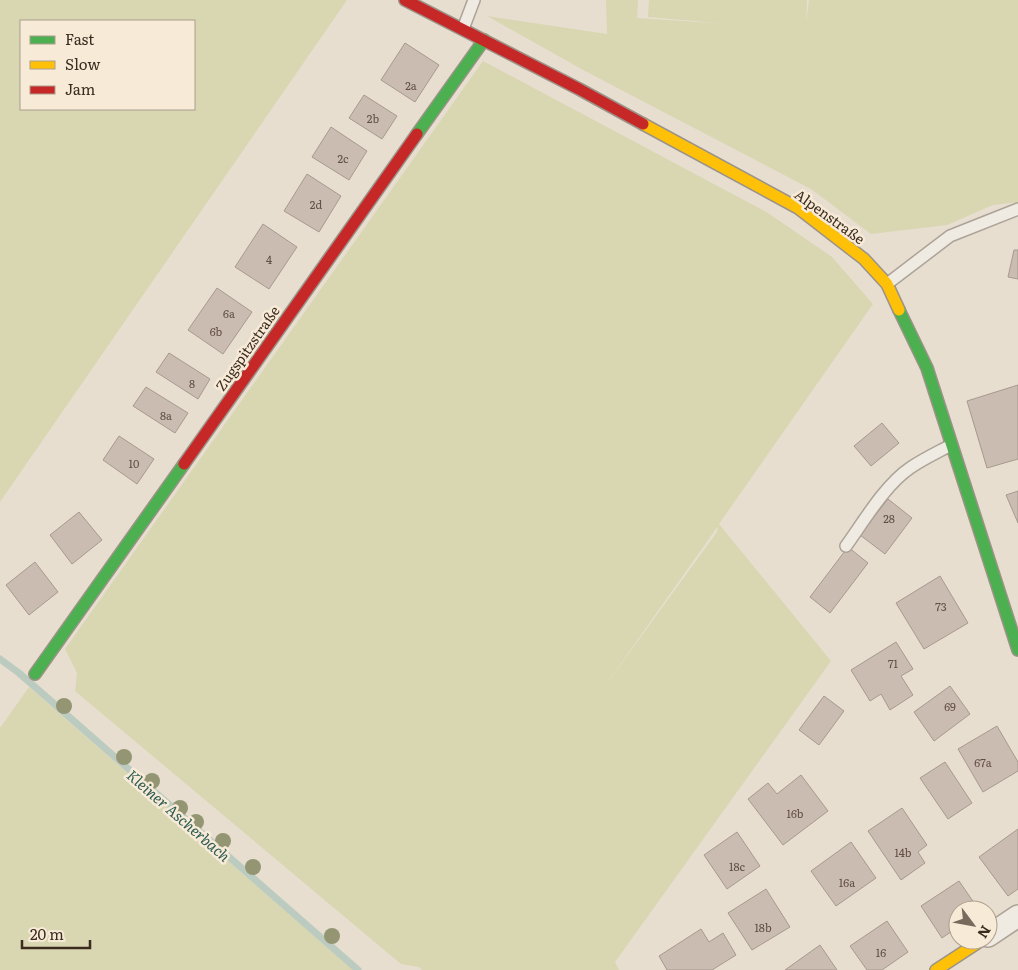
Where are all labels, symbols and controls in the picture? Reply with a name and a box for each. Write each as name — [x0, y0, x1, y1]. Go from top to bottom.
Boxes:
legend — [20, 20, 195, 110]
text: Fast — [65, 27, 94, 50]
text: Slow — [65, 52, 100, 75]
text: Jam — [65, 77, 96, 100]
house number: 2a — [405, 77, 417, 93]
house number: 2b — [367, 110, 379, 126]
house number: 2c — [337, 150, 349, 166]
street label: Alpenstraße — [791, 184, 869, 248]
house number: 2d — [310, 196, 322, 212]
house number: 4 — [266, 251, 272, 267]
street label: Zugspitzstraße — [210, 301, 284, 395]
house number: 6a — [223, 305, 235, 321]
house number: 6b — [210, 323, 223, 339]
house number: 8 — [189, 375, 195, 391]
house number: 8a — [160, 407, 172, 423]
house number: 10 — [129, 455, 139, 471]
house number: 28 — [883, 510, 895, 526]
house number: 73 — [935, 598, 947, 614]
house number: 71 — [888, 655, 899, 671]
house number: 69 — [944, 698, 956, 714]
house number: 67a — [974, 754, 992, 770]
water label: Kleiner Ascherbach — [122, 763, 236, 867]
house number: 16b — [786, 805, 804, 821]
house number: 14b — [895, 844, 912, 860]
house number: 18c — [729, 858, 746, 874]
house number: 16a — [839, 874, 855, 890]
north arrow — [948, 900, 998, 950]
scale bar — [22, 918, 90, 950]
house number: 18b — [754, 919, 772, 935]
text: 20 m — [30, 922, 64, 945]
text: N — [973, 922, 996, 943]
house number: 16 — [876, 944, 886, 960]

